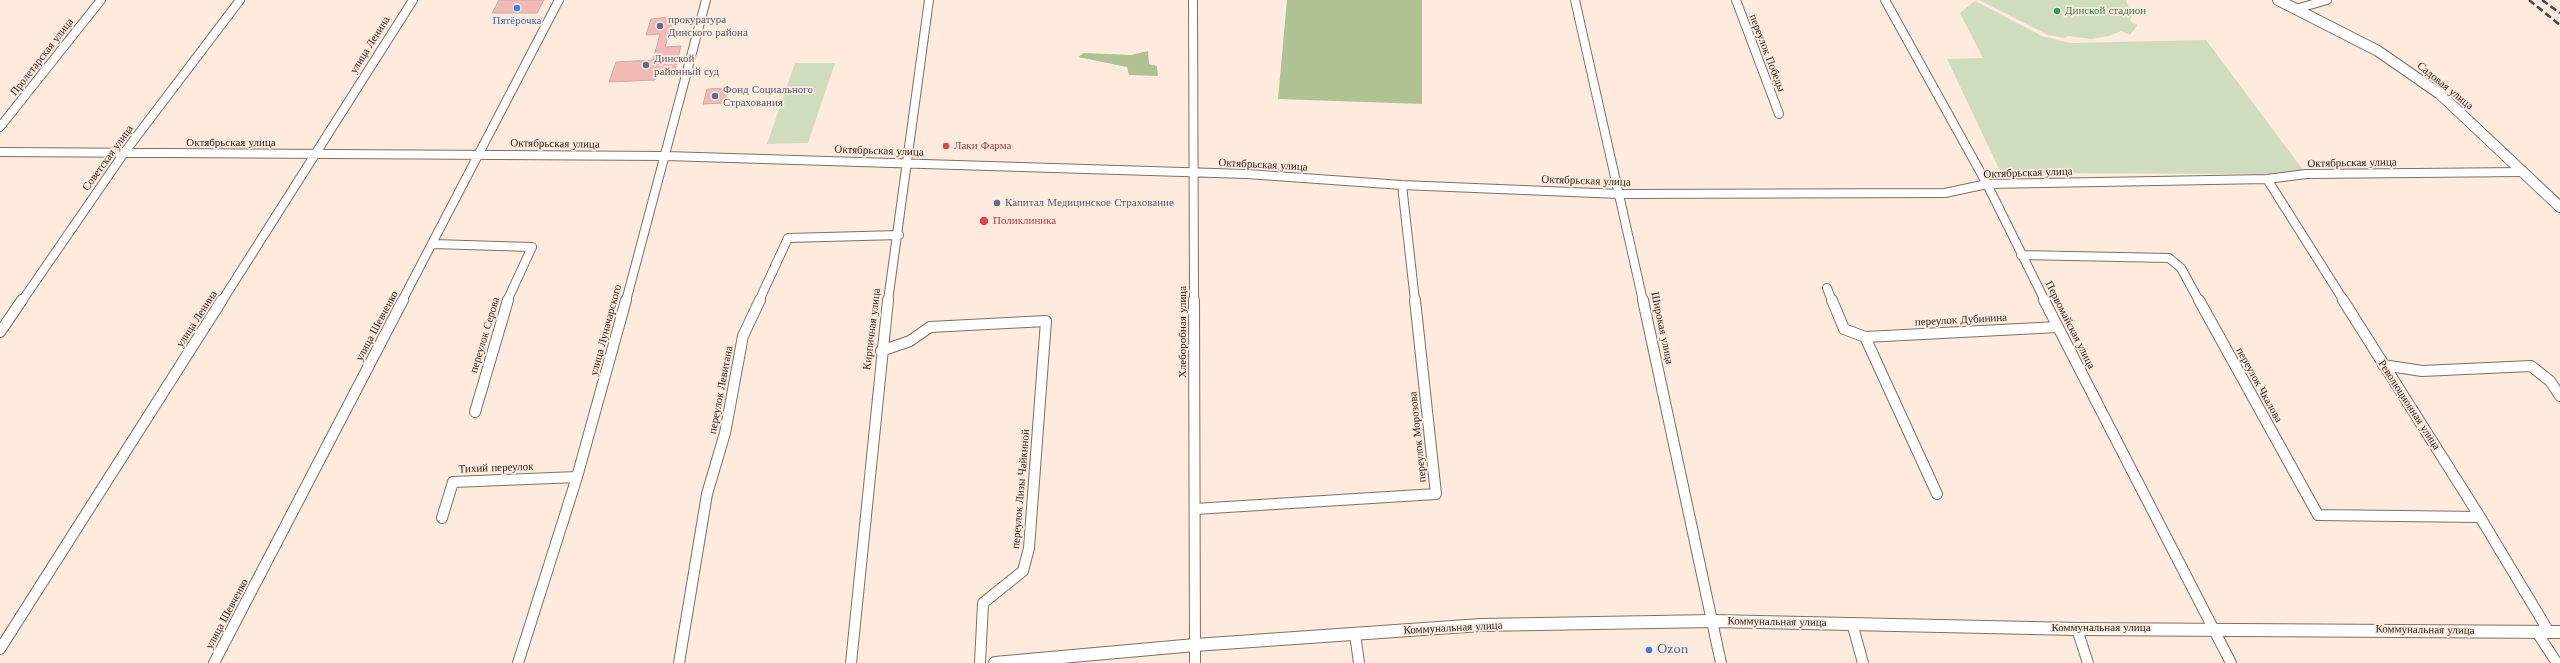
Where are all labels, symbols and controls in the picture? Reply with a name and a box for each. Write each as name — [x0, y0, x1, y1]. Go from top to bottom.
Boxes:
marker: Пятёрочка — [512, 3, 522, 13]
place label: Динской стадион — [2065, 4, 2146, 18]
marker: Динской стадион — [2052, 6, 2062, 16]
street label: переулок Победы — [1746, 12, 1788, 94]
place label: прокуратура Динского района — [668, 13, 748, 39]
street label: улица Ленина — [347, 14, 393, 76]
place label: Пятёрочка — [492, 14, 542, 28]
street label: Пролетарская улица — [8, 16, 76, 98]
marker: прокуратура Динского района — [655, 21, 665, 31]
place label: Динской районный суд — [654, 52, 719, 78]
street label: Садовая улица — [2414, 59, 2476, 113]
marker: Динской районный суд — [641, 60, 651, 70]
place label: Фонд Социального Страхования — [723, 83, 813, 109]
marker: Фонд Социального Страхования — [710, 91, 720, 101]
street label: Советская улица — [80, 123, 136, 193]
street label: Октябрьская улица — [186, 136, 276, 150]
street label: Октябрьская улица — [510, 137, 600, 151]
place label: Лаки Фарма — [954, 139, 1011, 153]
marker: Лаки Фарма — [941, 141, 951, 151]
street label: Октябрьская улица — [834, 143, 924, 159]
street label: Октябрьская улица — [1218, 156, 1308, 174]
street label: Октябрьская улица — [2307, 156, 2397, 170]
street label: Октябрьская улица — [1983, 165, 2073, 181]
street label: Октябрьская улица — [1541, 173, 1631, 189]
place label: Капитал Медицинское Страхование — [1005, 196, 1174, 210]
marker: Капитал Медицинское Страхование — [992, 198, 1002, 208]
place label: Поликлиника — [993, 214, 1056, 228]
marker: Поликлиника — [978, 215, 990, 227]
street label: Первомайская улица — [2042, 279, 2098, 371]
street label: улица Луначарского — [587, 283, 625, 377]
street label: Хлеборобная улица — [1176, 286, 1190, 378]
street label: Кирпичная улица — [860, 287, 884, 371]
street label: улица Ленина — [174, 288, 220, 350]
street label: улица Шевченко — [353, 289, 401, 363]
street label: Широкая улица — [1648, 291, 1676, 365]
street label: переулок Серова — [467, 295, 503, 375]
street label: переулок Дубинина — [1915, 311, 2007, 329]
street label: переулок Левитана — [706, 345, 736, 435]
street label: переулок Чкалова — [2233, 345, 2285, 425]
street label: Революционная улица — [2375, 358, 2443, 452]
street label: переулок Морозова — [1407, 391, 1429, 483]
street label: переулок Лизы Чайкиной — [1009, 429, 1033, 549]
street label: Тихий переулок — [458, 460, 534, 476]
street label: улица Шевченко — [203, 577, 251, 651]
street label: Коммунальная улица — [1727, 615, 1827, 629]
street label: Коммунальная улица — [1403, 619, 1503, 637]
street label: Коммунальная улица — [2051, 621, 2151, 635]
street label: Коммунальная улица — [2375, 623, 2475, 637]
place label: Ozon — [1657, 643, 1688, 657]
marker: Ozon — [1644, 645, 1654, 655]

